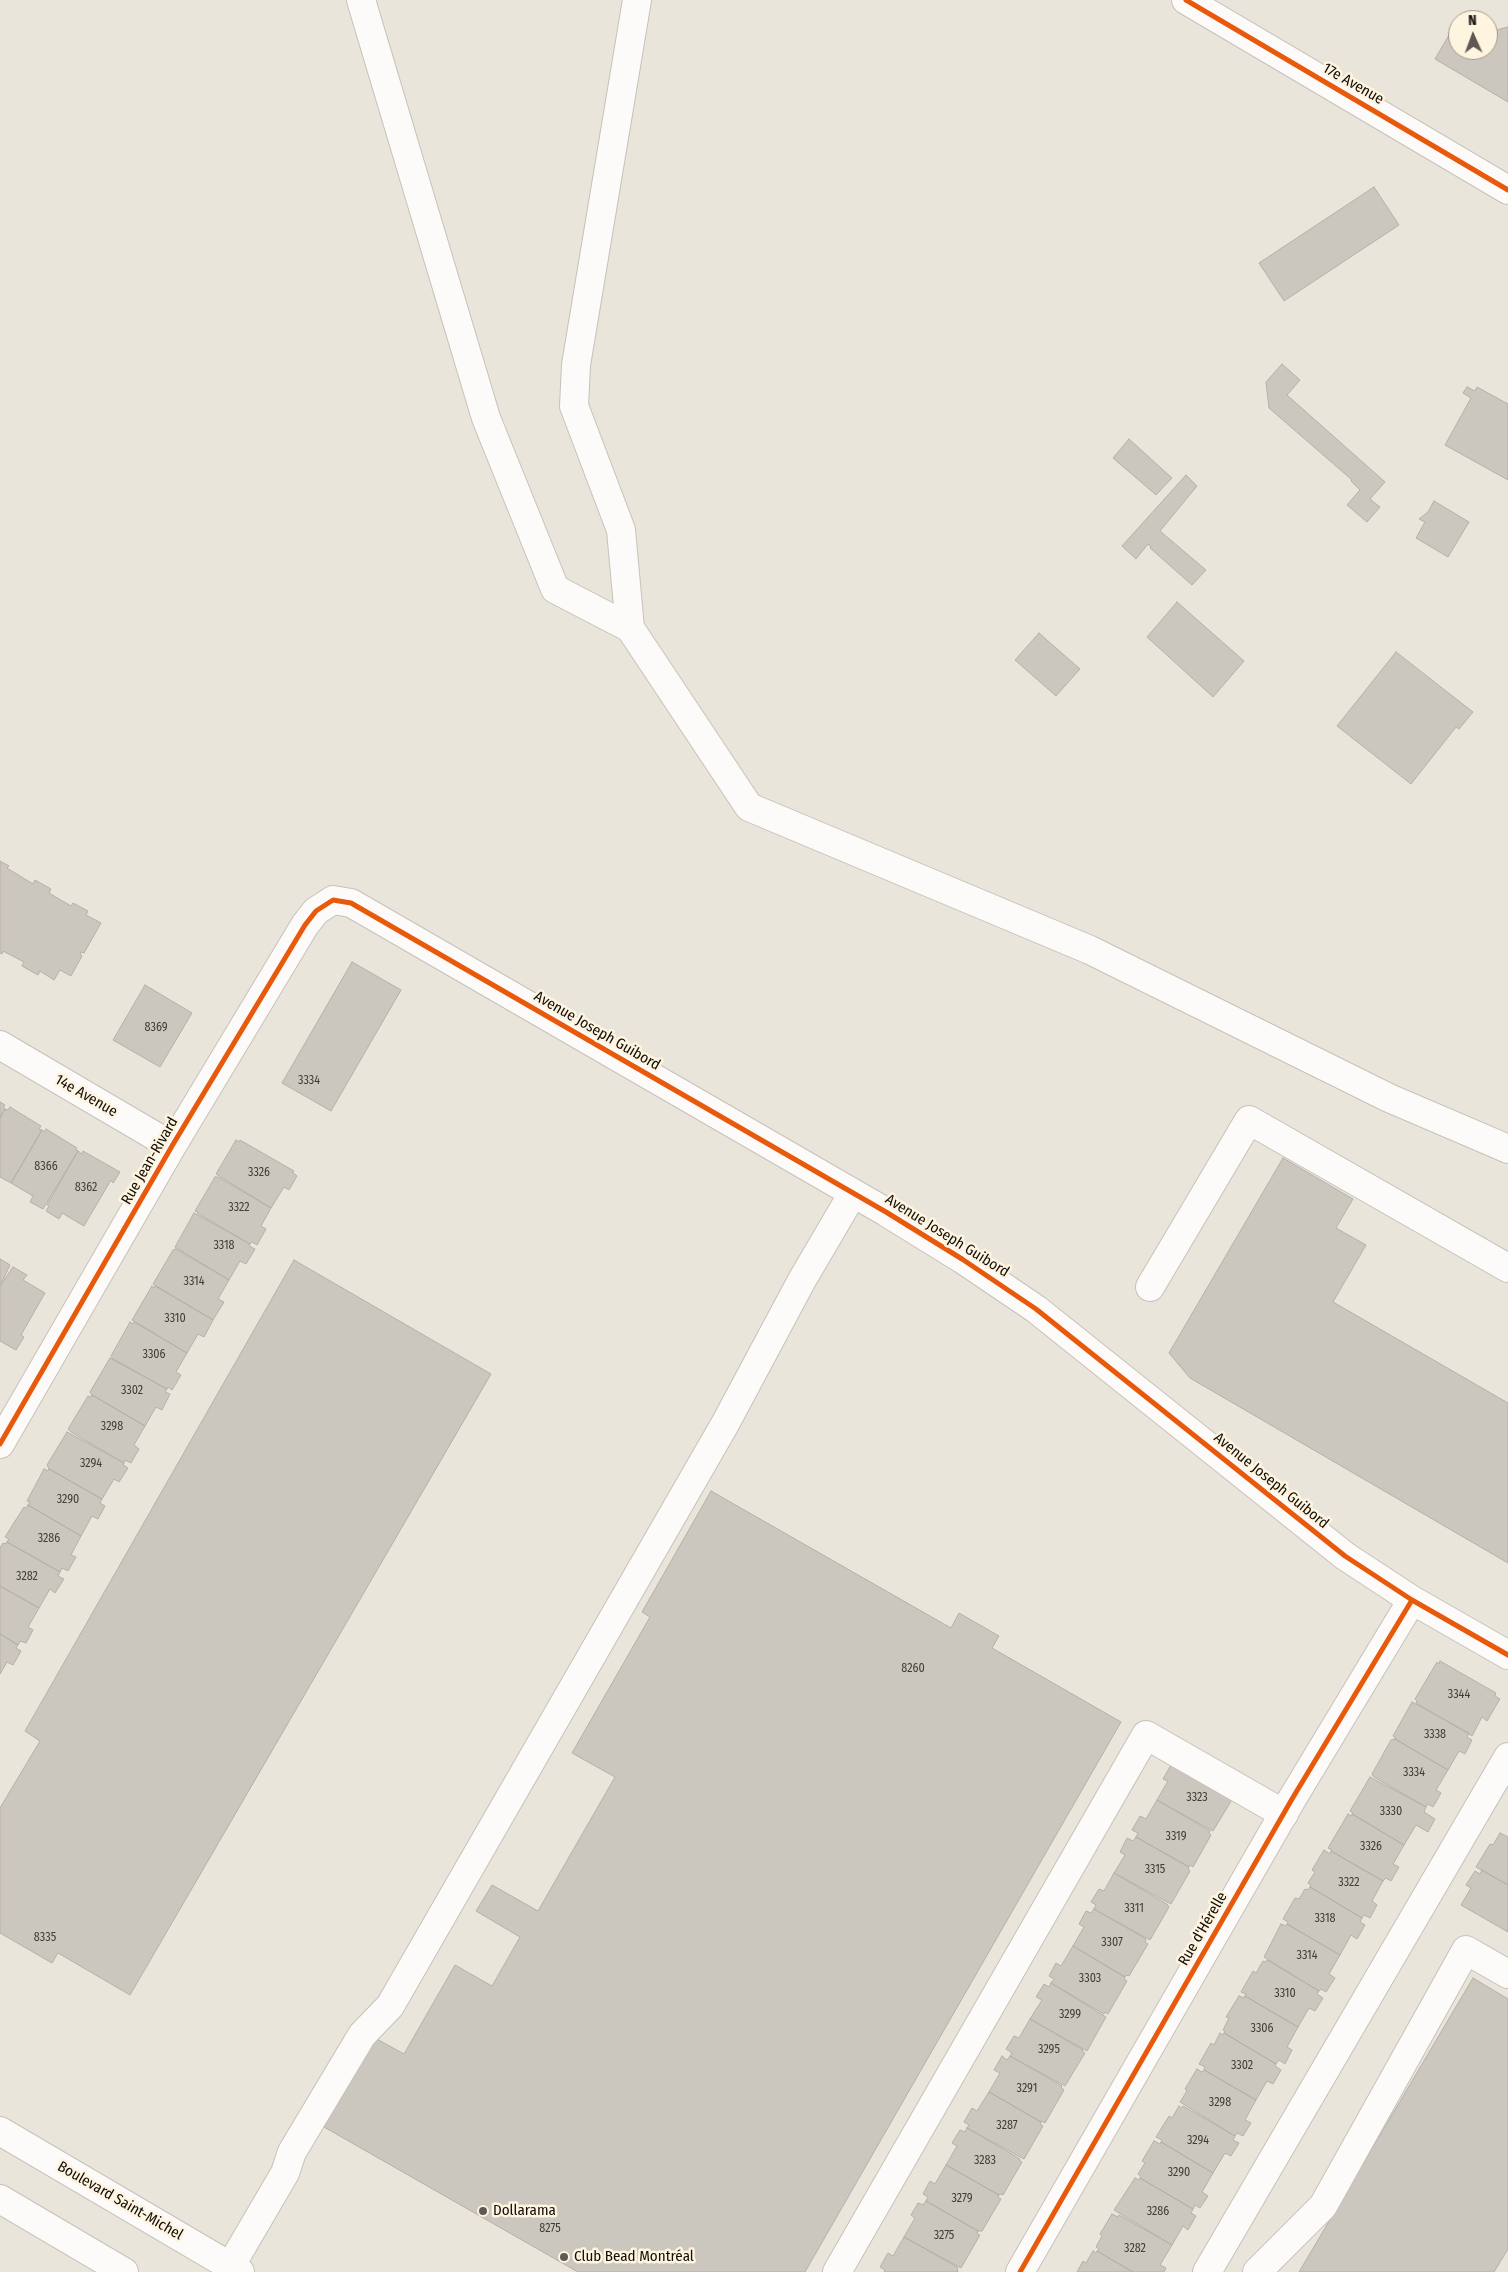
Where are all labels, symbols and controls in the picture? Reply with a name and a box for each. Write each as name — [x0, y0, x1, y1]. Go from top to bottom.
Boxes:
north arrow — [1448, 10, 1498, 60]
text: N — [1468, 12, 1477, 29]
street label: 17e Avenue — [1319, 59, 1387, 109]
street label: Avenue Joseph Guibord — [531, 988, 663, 1074]
house number: 8369 — [144, 1021, 168, 1035]
street label: 14e Avenue — [52, 1071, 120, 1121]
house number: 3334 — [298, 1074, 320, 1088]
street label: Rue Jean-Rivard — [118, 1114, 182, 1208]
house number: 8366 — [34, 1160, 58, 1174]
house number: 3326 — [248, 1166, 270, 1180]
house number: 8362 — [75, 1181, 97, 1195]
street label: Avenue Joseph Guibord — [882, 1191, 1012, 1281]
house number: 3322 — [228, 1201, 250, 1215]
house number: 3318 — [213, 1239, 235, 1253]
house number: 3314 — [183, 1275, 205, 1289]
house number: 3310 — [164, 1312, 186, 1326]
house number: 3306 — [142, 1348, 166, 1362]
house number: 3302 — [121, 1384, 143, 1398]
house number: 3298 — [101, 1420, 123, 1434]
street label: Avenue Joseph Guibord — [1210, 1429, 1332, 1533]
house number: 3294 — [80, 1457, 102, 1471]
house number: 3290 — [57, 1493, 79, 1507]
house number: 3286 — [38, 1532, 60, 1546]
house number: 3282 — [16, 1570, 38, 1584]
house number: 8260 — [901, 1662, 925, 1676]
house number: 3344 — [1448, 1688, 1470, 1702]
house number: 3338 — [1424, 1728, 1446, 1742]
house number: 3334 — [1403, 1766, 1425, 1780]
house number: 3323 — [1186, 1791, 1208, 1805]
house number: 3330 — [1380, 1805, 1402, 1819]
house number: 3319 — [1165, 1830, 1187, 1844]
house number: 3326 — [1360, 1840, 1382, 1854]
house number: 3315 — [1145, 1863, 1165, 1877]
house number: 3322 — [1338, 1876, 1360, 1890]
street label: Rue d'Hérelle — [1175, 1889, 1231, 1969]
house number: 3311 — [1124, 1902, 1144, 1916]
house number: 3318 — [1314, 1912, 1336, 1926]
house number: 8335 — [34, 1931, 56, 1945]
house number: 3307 — [1101, 1936, 1123, 1950]
house number: 3314 — [1296, 1949, 1318, 1963]
house number: 3303 — [1079, 1972, 1101, 1986]
house number: 3310 — [1274, 1987, 1296, 2001]
house number: 3299 — [1059, 2008, 1081, 2022]
house number: 3306 — [1250, 2022, 1274, 2036]
house number: 3295 — [1038, 2043, 1060, 2057]
house number: 3302 — [1231, 2059, 1253, 2073]
house number: 3291 — [1017, 2082, 1037, 2096]
house number: 3298 — [1209, 2096, 1231, 2110]
house number: 3287 — [996, 2119, 1018, 2133]
house number: 3294 — [1187, 2134, 1209, 2148]
house number: 3283 — [974, 2154, 996, 2168]
street label: Boulevard Saint-Michel — [54, 2158, 186, 2244]
house number: 3290 — [1168, 2166, 1190, 2180]
house number: 3279 — [951, 2192, 973, 2206]
place label: Dollarama — [493, 2202, 556, 2220]
marker: Dollarama — [477, 2205, 489, 2217]
house number: 3286 — [1147, 2205, 1169, 2219]
house number: 8275 — [539, 2222, 561, 2236]
house number: 3275 — [934, 2229, 954, 2243]
house number: 3282 — [1124, 2242, 1146, 2256]
place label: Club Bead Montréal — [574, 2248, 694, 2266]
marker: Club Bead Montréal — [558, 2251, 570, 2263]

